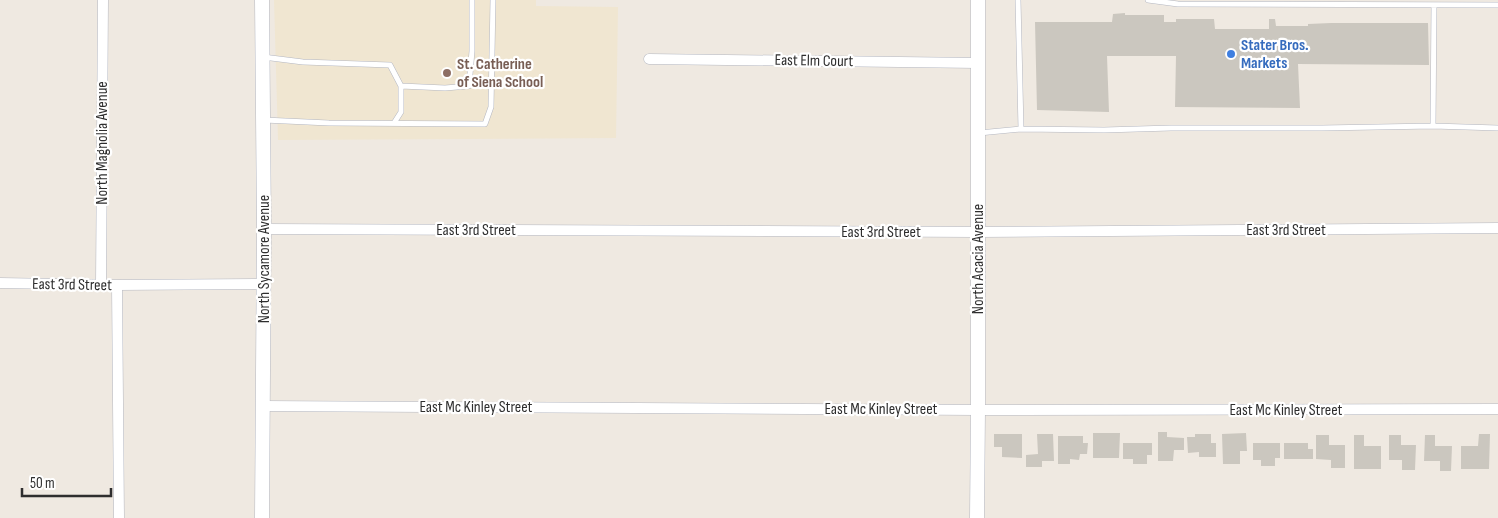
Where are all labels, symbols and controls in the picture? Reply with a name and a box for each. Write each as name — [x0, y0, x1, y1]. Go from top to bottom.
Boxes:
place label: Stater Bros. Markets — [1241, 36, 1309, 73]
marker: Stater Bros. Markets — [1225, 48, 1237, 60]
street label: East Elm Court — [774, 51, 854, 71]
place label: St. Catherine of Siena School — [457, 55, 543, 92]
marker: St. Catherine of Siena School — [441, 67, 453, 79]
street label: North Magnolia Avenue — [93, 81, 112, 205]
street label: North Sycamore Avenue — [255, 195, 274, 323]
street label: North Acacia Avenue — [969, 204, 988, 314]
street label: East 3rd Street — [436, 221, 516, 240]
street label: East 3rd Street — [1246, 221, 1326, 240]
street label: East 3rd Street — [841, 223, 921, 242]
street label: East 3rd Street — [32, 275, 112, 295]
street label: East Mc Kinley Street — [419, 398, 533, 417]
street label: East Mc Kinley Street — [824, 400, 938, 419]
street label: East Mc Kinley Street — [1229, 401, 1343, 420]
scale bar — [22, 466, 111, 498]
text: 50 m — [30, 474, 55, 493]

